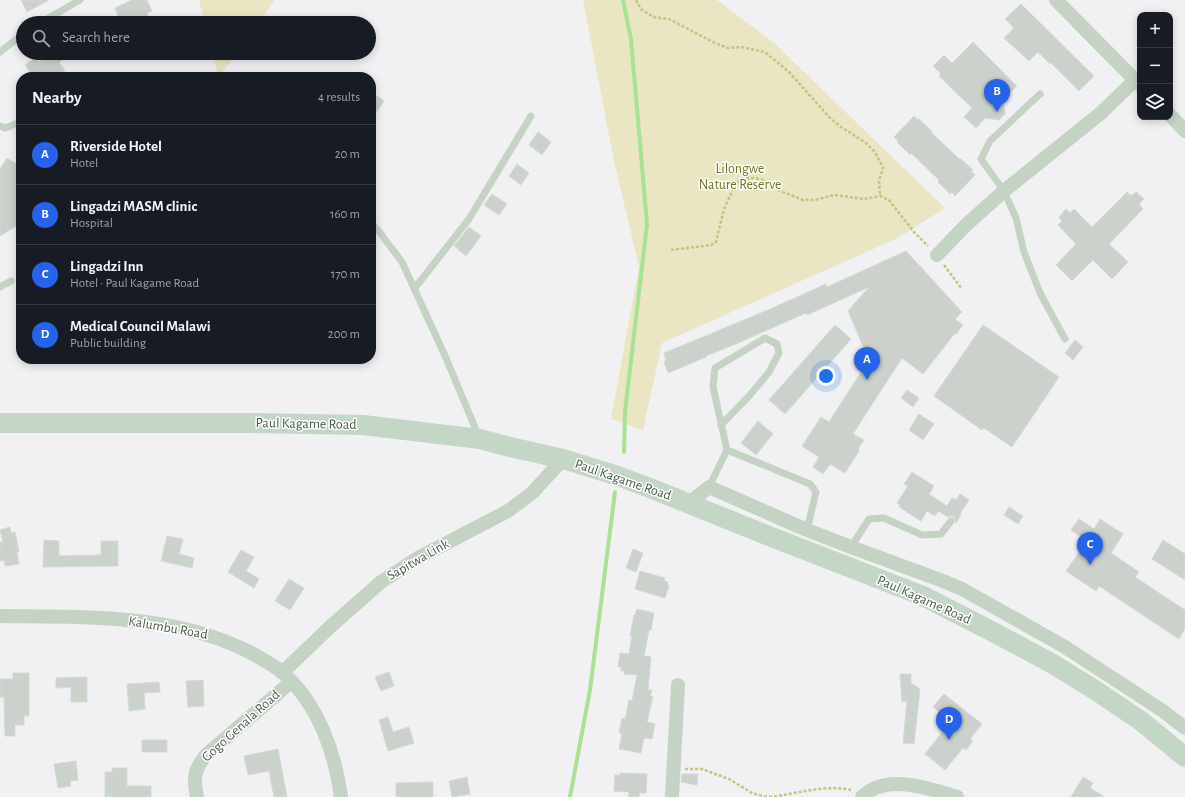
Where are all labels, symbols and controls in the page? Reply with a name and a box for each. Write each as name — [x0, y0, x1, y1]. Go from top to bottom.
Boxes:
map controls — [1137, 12, 1173, 120]
button: + — [1137, 12, 1173, 48]
search box — [16, 16, 376, 60]
icon: search — [30, 27, 52, 49]
text: Search here — [62, 30, 130, 45]
button: − — [1137, 48, 1173, 84]
pin: B — [984, 79, 1010, 112]
button: layers — [1137, 84, 1173, 120]
text: Nearby — [32, 89, 82, 106]
text: 4 results — [318, 91, 360, 104]
text: Riverside Hotel — [70, 139, 162, 154]
text: A — [41, 148, 49, 161]
text: 20 m — [335, 148, 360, 161]
text: Hotel — [70, 157, 98, 170]
park label: Lilongwe Nature Reserve — [699, 162, 781, 192]
text: Lingadzi MASM clinic — [70, 199, 197, 214]
text: B — [41, 208, 49, 221]
text: 160 m — [330, 208, 360, 221]
text: Hospital — [70, 217, 113, 230]
text: Lingadzi Inn — [70, 259, 143, 274]
text: C — [42, 268, 48, 281]
text: 170 m — [331, 268, 360, 281]
text: Hotel · Paul Kagame Road — [70, 277, 199, 290]
text: Medical Council Malawi — [70, 319, 211, 334]
text: D — [41, 328, 49, 341]
text: 200 m — [328, 328, 360, 341]
text: Public building — [70, 337, 146, 350]
pin: A — [854, 347, 880, 380]
your location — [816, 366, 836, 386]
street label: Paul Kagame Road — [255, 416, 357, 432]
street label: Paul Kagame Road — [573, 457, 673, 503]
pin: C — [1077, 532, 1103, 565]
street label: Sapitwa Link — [385, 536, 452, 583]
street label: Paul Kagame Road — [875, 573, 973, 627]
street label: Kalumbu Road — [127, 614, 209, 642]
street label: Gogo Genala Road — [199, 688, 283, 764]
pin: D — [936, 707, 962, 740]

